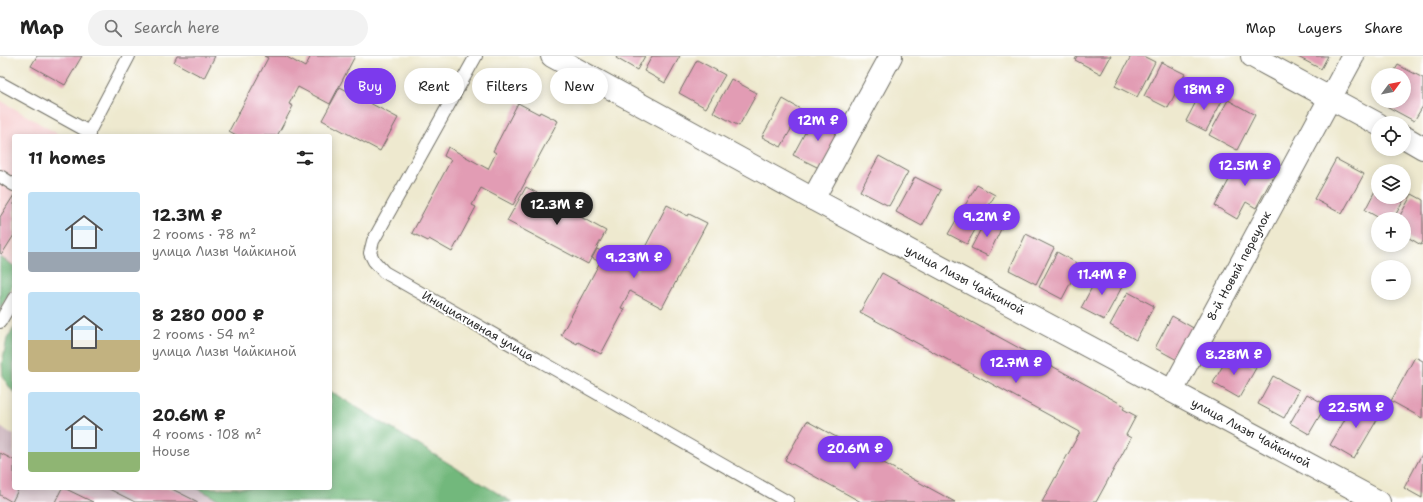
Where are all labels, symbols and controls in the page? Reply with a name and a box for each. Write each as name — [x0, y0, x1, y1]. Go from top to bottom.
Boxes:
search box — [88, 10, 368, 46]
text: Map — [20, 15, 64, 40]
icon: search — [102, 17, 124, 39]
text: Search here — [134, 18, 220, 38]
text: Map — [1246, 19, 1276, 37]
text: Layers — [1298, 19, 1342, 37]
text: Share — [1364, 19, 1403, 37]
chip: Buy — [344, 68, 396, 104]
chip: Rent — [404, 68, 464, 104]
chip: Filters — [472, 68, 542, 104]
chip: New — [550, 68, 608, 104]
north arrow — [1371, 68, 1411, 108]
map controls — [1371, 68, 1411, 300]
pin: 18M ₽ — [1176, 77, 1232, 111]
text: 18M ₽ — [1183, 81, 1225, 98]
pin: 12M ₽ — [790, 108, 846, 142]
text: 12M ₽ — [797, 112, 839, 129]
button: locate — [1371, 116, 1411, 156]
text: 11 homes — [28, 147, 106, 169]
icon: filters — [294, 147, 316, 169]
pin: 12.5M ₽ — [1208, 153, 1282, 187]
text: 12.5M ₽ — [1218, 157, 1272, 174]
button: layers — [1371, 164, 1411, 204]
pin: 12.3M ₽ — [520, 192, 594, 226]
text: 12.3M ₽ — [530, 196, 584, 213]
text: 12.3M ₽ — [152, 204, 223, 226]
pin: 9.2M ₽ — [954, 204, 1020, 238]
icon: home — [60, 208, 108, 256]
text: 9.2M ₽ — [963, 208, 1011, 225]
street label: 8-й Новый переулок — [1203, 208, 1275, 324]
button: + — [1371, 212, 1411, 252]
text: 2 rooms · 78 m² — [152, 226, 256, 243]
street label: улица Лизы Чайкиной — [902, 242, 1028, 318]
text: улица Лизы Чайкиной — [152, 243, 297, 260]
pin: 9.23M ₽ — [597, 245, 671, 279]
text: 9.23M ₽ — [605, 249, 663, 266]
button: − — [1371, 260, 1411, 300]
pin: 11.4M ₽ — [1065, 262, 1139, 296]
text: 11.4M ₽ — [1077, 266, 1127, 283]
street label: Инициативная улица — [419, 287, 537, 365]
text: 8 280 000 ₽ — [152, 304, 264, 326]
icon: home — [60, 308, 108, 356]
text: 2 rooms · 54 m² — [152, 326, 255, 343]
pin: 8.28M ₽ — [1197, 342, 1271, 376]
text: улица Лизы Чайкиной — [152, 343, 297, 360]
text: 8.28M ₽ — [1205, 346, 1263, 363]
pin: 12.7M ₽ — [979, 350, 1053, 384]
text: 12.7M ₽ — [990, 354, 1042, 371]
street label: улица Лизы Чайкиной — [1188, 395, 1314, 471]
pin: 22.5M ₽ — [1319, 395, 1393, 429]
text: 22.5M ₽ — [1328, 399, 1384, 416]
text: 20.6M ₽ — [152, 404, 226, 426]
icon: home — [60, 408, 108, 456]
text: 4 rooms · 108 m² — [152, 426, 262, 443]
pin: 20.6M ₽ — [818, 436, 892, 470]
text: 20.6M ₽ — [827, 440, 883, 457]
text: House — [152, 443, 190, 460]

